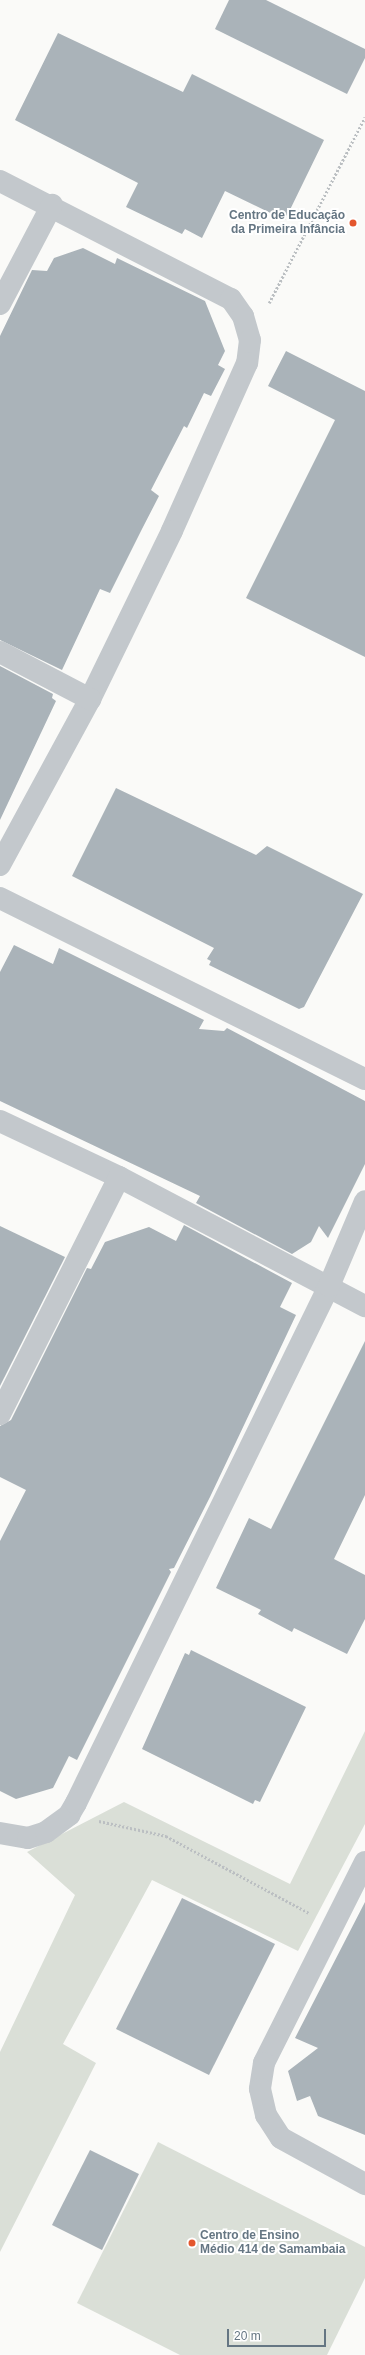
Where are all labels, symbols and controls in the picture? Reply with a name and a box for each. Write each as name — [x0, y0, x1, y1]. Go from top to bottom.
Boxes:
place label: Centro de Educação da Primeira Infância — [229, 209, 345, 237]
marker: Centro de Educação da Primeira Infância — [348, 218, 358, 228]
place label: Centro de Ensino Médio 414 de Samambaia — [200, 2229, 345, 2257]
marker: Centro de Ensino Médio 414 de Samambaia — [187, 2238, 197, 2248]
scale bar — [229, 2321, 328, 2347]
text: 20 m — [234, 2329, 261, 2343]

